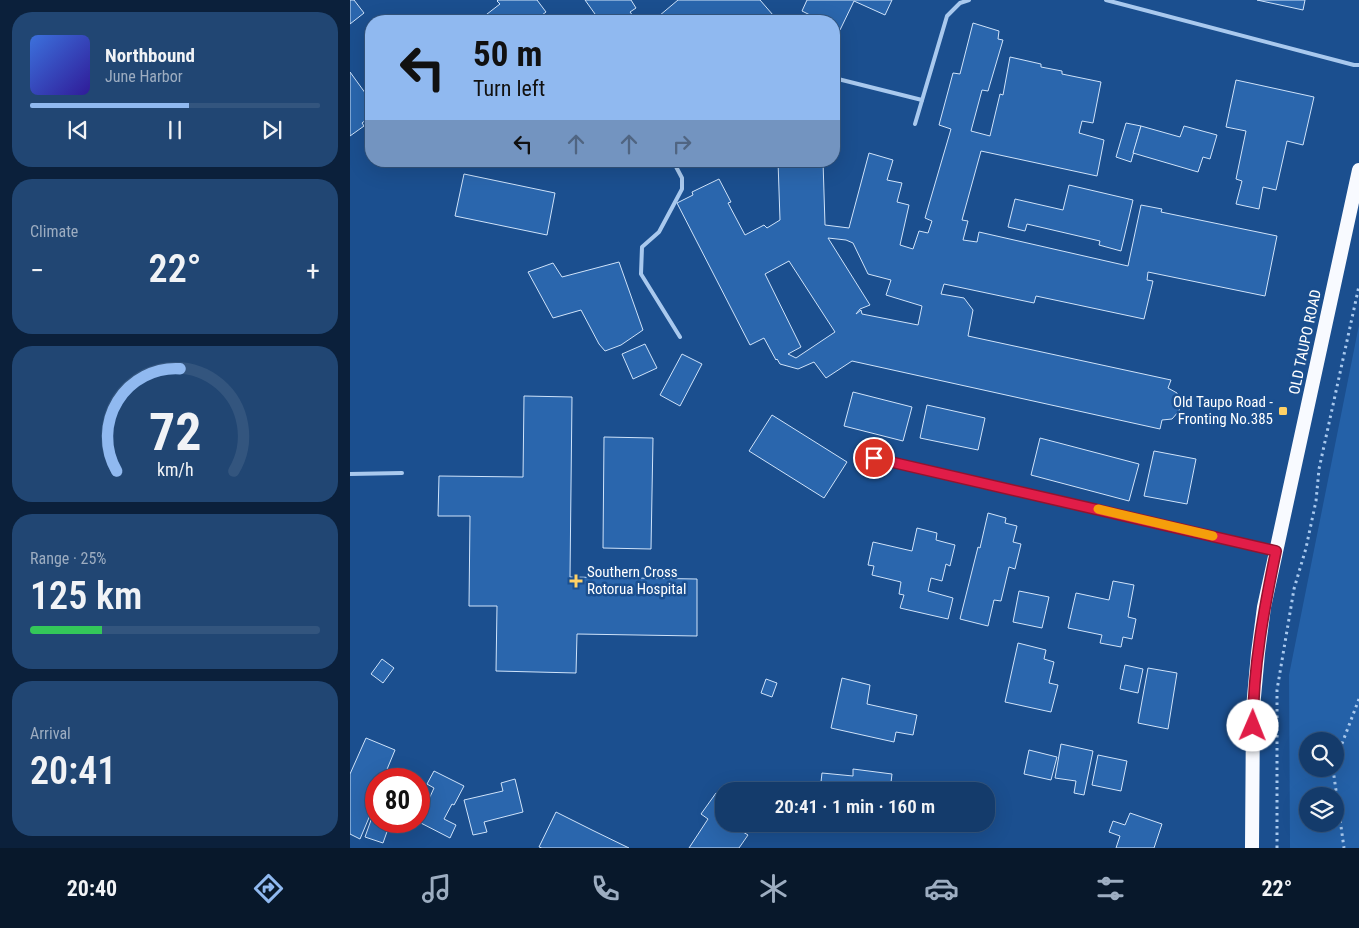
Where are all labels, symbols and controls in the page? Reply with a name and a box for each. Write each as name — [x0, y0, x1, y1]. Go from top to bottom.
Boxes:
text: 50 m — [473, 34, 542, 75]
icon: left — [390, 35, 455, 100]
text: Northbound — [105, 44, 195, 67]
text: June Harbor — [105, 67, 183, 86]
text: Turn left — [473, 76, 545, 101]
icon: previous — [64, 116, 92, 144]
icon: pause — [161, 116, 189, 144]
icon: next — [258, 116, 286, 144]
icon: left — [509, 130, 537, 158]
icon: ahead — [562, 130, 590, 158]
icon: ahead — [615, 130, 643, 158]
icon: right — [668, 130, 696, 158]
text: Climate — [30, 222, 78, 241]
text: 22° — [149, 247, 201, 291]
text: − — [30, 254, 44, 287]
text: + — [306, 254, 320, 287]
street label: OLD TAUPO ROAD — [1285, 288, 1325, 396]
place label: Old Taupo Road - Fronting No.385 — [1173, 393, 1273, 428]
text: 72 — [149, 402, 201, 463]
marker: Old Taupo Road - Fronting No.385 — [1277, 405, 1289, 417]
pin — [853, 437, 895, 479]
icon: arrive — [860, 444, 888, 472]
text: km/h — [157, 459, 193, 480]
text: Range · 25% — [30, 549, 106, 568]
place label: Southern Cross Rotorua Hospital — [587, 563, 686, 598]
text: 125 km — [30, 574, 142, 618]
marker: Southern Cross Rotorua Hospital — [569, 574, 583, 588]
position arrow — [1226, 699, 1278, 751]
text: Arrival — [30, 724, 71, 743]
map controls — [1299, 732, 1344, 832]
button: search — [1299, 732, 1344, 777]
text: 20:41 — [30, 749, 116, 793]
speed limit sign: 80 — [365, 768, 430, 833]
button: layers — [1299, 787, 1344, 832]
text: 20:41 · 1 min · 160 m — [775, 795, 935, 818]
icon: directions — [251, 871, 286, 906]
icon: music — [419, 871, 454, 906]
icon: phone — [588, 871, 623, 906]
icon: climate — [756, 871, 791, 906]
icon: car — [924, 871, 959, 906]
icon: filters — [1093, 871, 1128, 906]
text: 20:40 — [67, 876, 117, 901]
text: 22° — [1261, 876, 1292, 901]

